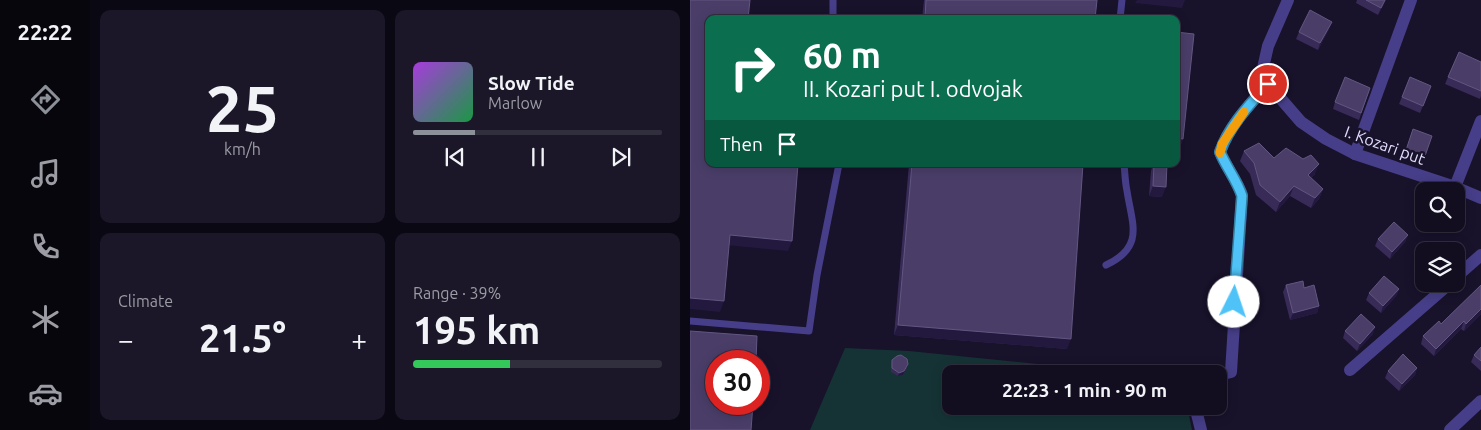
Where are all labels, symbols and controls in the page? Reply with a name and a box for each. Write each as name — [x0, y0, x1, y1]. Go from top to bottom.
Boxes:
text: 22:22 — [17, 19, 73, 44]
icon: right — [720, 35, 785, 100]
text: 60 m — [803, 35, 881, 75]
pin — [1247, 63, 1289, 105]
icon: arrive — [1254, 70, 1282, 98]
text: 25 — [206, 71, 279, 144]
text: Slow Tide — [488, 72, 575, 94]
text: II. Kozari put I. odvojak — [803, 76, 1023, 101]
icon: directions — [28, 82, 63, 117]
text: Marlow — [488, 94, 542, 112]
street label: I. Kozari put — [1342, 122, 1428, 168]
icon: arrive — [773, 130, 801, 158]
text: Then — [720, 133, 763, 155]
text: km/h — [224, 140, 261, 158]
icon: previous — [441, 143, 469, 171]
icon: pause — [524, 143, 552, 171]
icon: next — [607, 143, 635, 171]
icon: music — [28, 156, 63, 191]
map controls — [1415, 182, 1465, 292]
button: search — [1415, 182, 1465, 232]
icon: phone — [28, 229, 63, 264]
button: layers — [1415, 242, 1465, 292]
position arrow — [1207, 275, 1259, 327]
text: Range · 39% — [413, 284, 501, 302]
text: Climate — [118, 292, 173, 310]
icon: climate — [28, 302, 63, 337]
text: 195 km — [413, 309, 540, 351]
text: 21.5° — [199, 317, 286, 359]
text: − — [118, 324, 134, 355]
text: + — [351, 324, 367, 355]
speed limit sign: 30 — [705, 350, 770, 415]
icon: car — [28, 376, 63, 411]
text: 22:23 · 1 min · 90 m — [1002, 379, 1167, 401]

